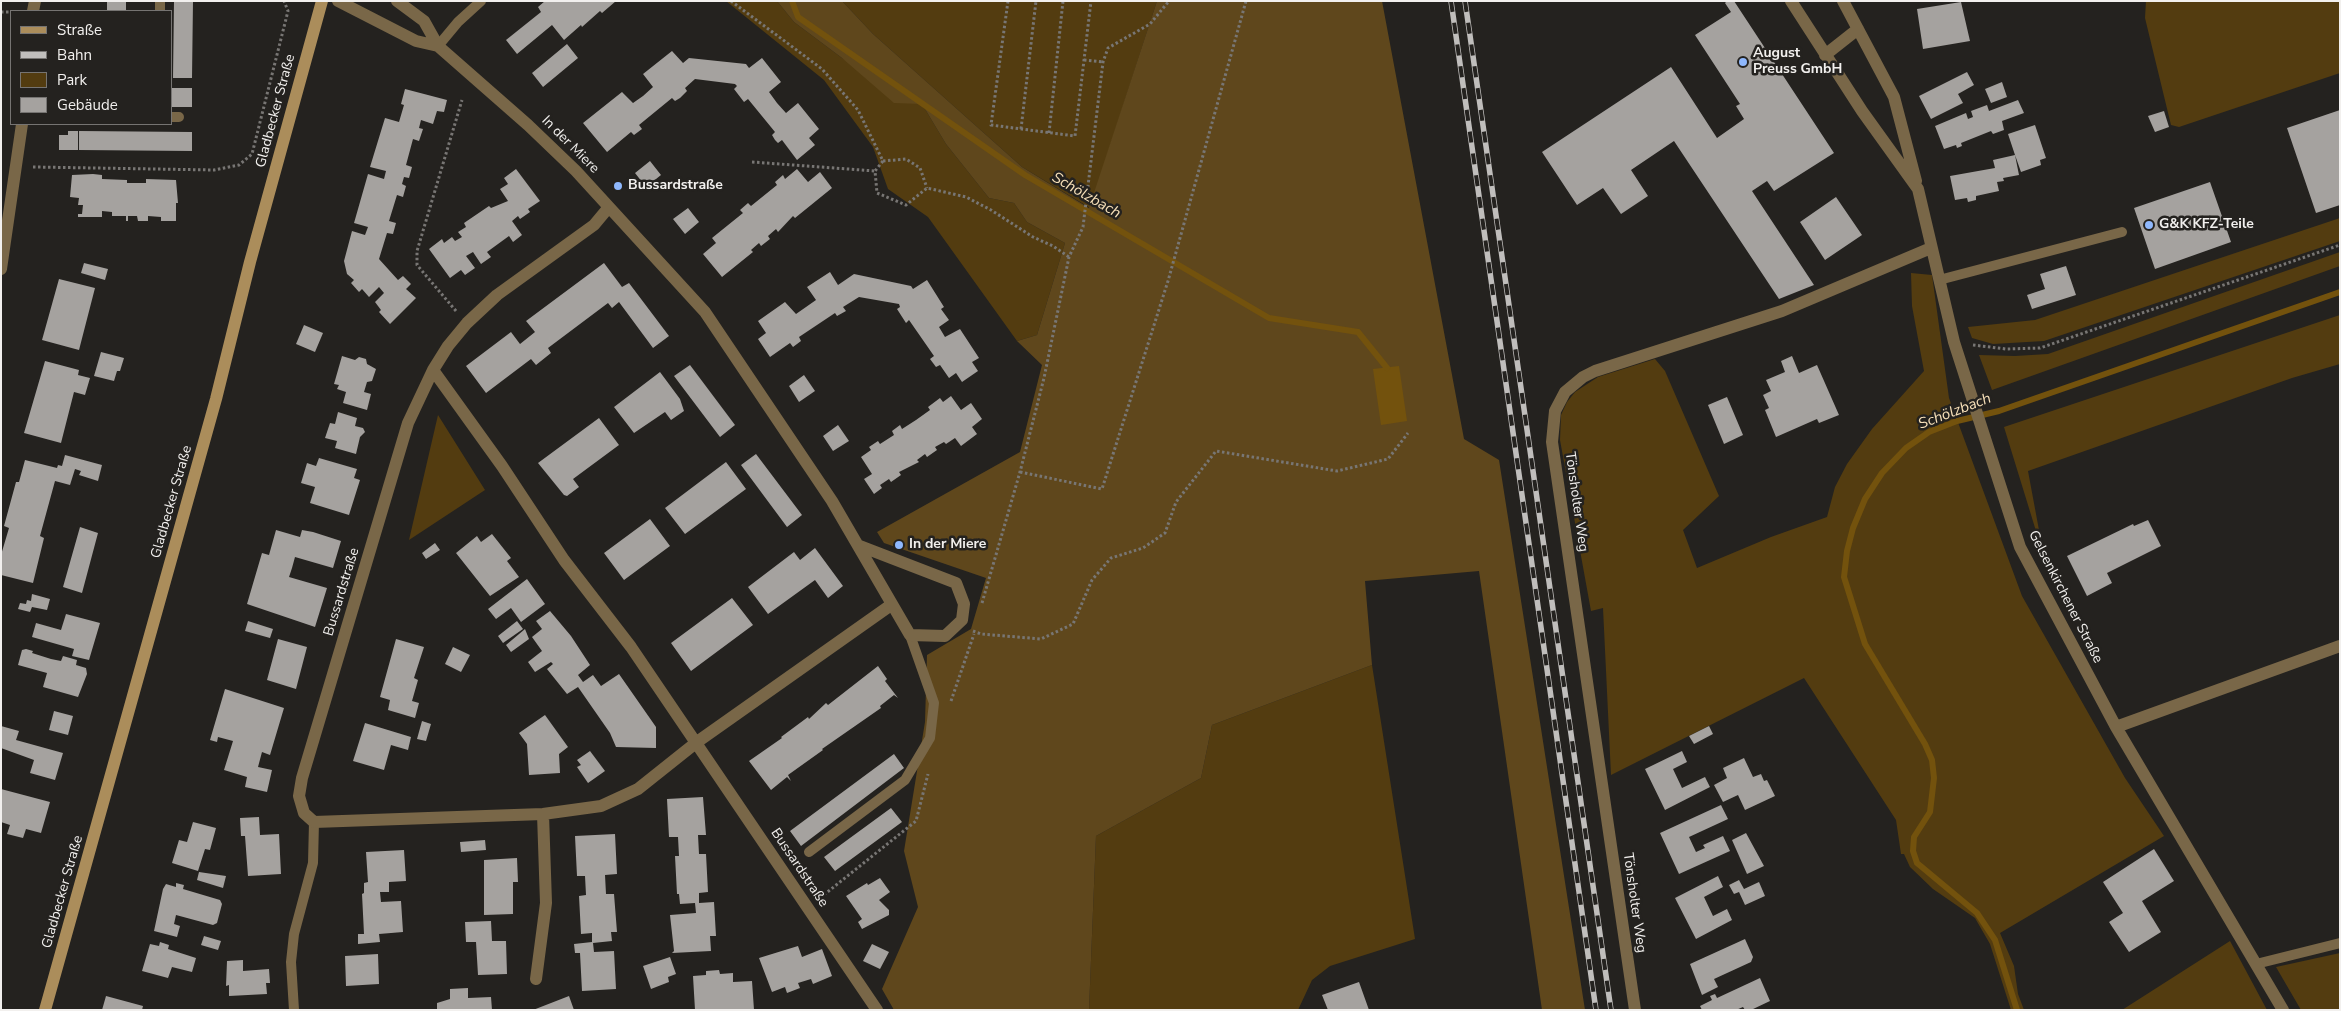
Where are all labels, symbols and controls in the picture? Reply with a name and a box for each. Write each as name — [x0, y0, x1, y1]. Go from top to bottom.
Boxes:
legend — [10, 10, 172, 125]
text: Straße — [57, 20, 102, 40]
text: Bahn — [57, 45, 92, 65]
place label: August Preuss GmbH — [1753, 46, 1842, 78]
street label: Gladbecker Straße — [253, 52, 299, 170]
marker: August Preuss GmbH — [1737, 56, 1749, 68]
text: Park — [57, 70, 87, 90]
text: Gebäude — [57, 95, 118, 115]
street label: In der Miere — [538, 113, 602, 177]
water label: Schölzbach — [1048, 169, 1124, 223]
place label: Bussardstraße — [628, 178, 723, 194]
marker: Bussardstraße — [612, 180, 624, 192]
place label: G&K KFZ-Teile — [2159, 217, 2254, 233]
marker: G&K KFZ-Teile — [2143, 219, 2155, 231]
water label: Schölzbach — [1916, 390, 1994, 434]
street label: Gladbecker Straße — [148, 444, 196, 560]
street label: Tönsholter Weg — [1561, 451, 1591, 553]
street label: Gelsenkirchener Straße — [2024, 528, 2106, 666]
place label: In der Miere — [909, 537, 986, 553]
marker: In der Miere — [893, 539, 905, 551]
street label: Bussardstraße — [321, 546, 363, 638]
street label: Bussardstraße — [767, 825, 831, 911]
street label: Gladbecker Straße — [39, 834, 87, 950]
street label: Tönsholter Weg — [1619, 852, 1649, 954]

